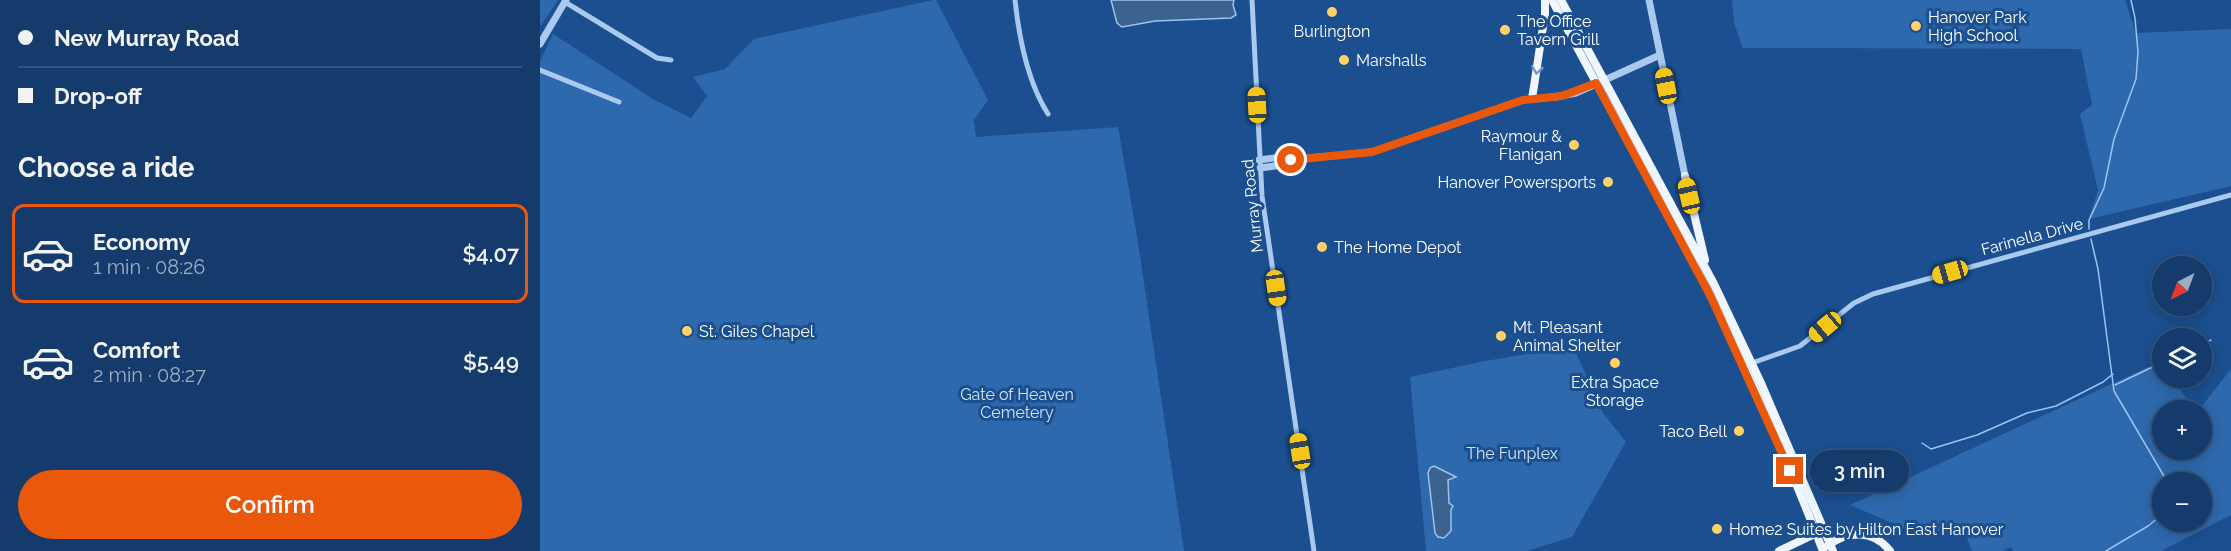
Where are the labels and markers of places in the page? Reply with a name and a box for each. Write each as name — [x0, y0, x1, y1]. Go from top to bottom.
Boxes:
marker: Burlington — [1325, 5, 1339, 19]
place label: Hanover Park High School — [1928, 8, 2027, 45]
place label: The Office Tavern Grill — [1517, 12, 1600, 49]
marker: Hanover Park High School — [1909, 19, 1923, 33]
place label: Burlington — [1294, 22, 1370, 41]
marker: The Office Tavern Grill — [1498, 23, 1512, 37]
place label: Marshalls — [1356, 51, 1427, 70]
marker: Marshalls — [1337, 53, 1351, 67]
place label: Raymour & Flanigan — [1481, 127, 1562, 164]
marker: Raymour & Flanigan — [1567, 138, 1581, 152]
place label: Hanover Powersports — [1437, 173, 1596, 192]
marker: Hanover Powersports — [1601, 175, 1615, 189]
place label: The Home Depot — [1334, 238, 1462, 257]
marker: The Home Depot — [1315, 240, 1329, 254]
place label: Mt. Pleasant Animal Shelter — [1513, 318, 1621, 355]
place label: St. Giles Chapel — [699, 322, 815, 341]
marker: St. Giles Chapel — [680, 324, 694, 338]
marker: Mt. Pleasant Animal Shelter — [1494, 329, 1508, 343]
marker: Extra Space Storage — [1608, 356, 1622, 370]
place label: Extra Space Storage — [1571, 373, 1659, 410]
place label: Taco Bell — [1659, 422, 1728, 441]
marker: Taco Bell — [1732, 424, 1746, 438]
place label: Home2 Suites by Hilton East Hanover — [1729, 520, 2004, 539]
marker: Home2 Suites by Hilton East Hanover — [1710, 522, 1724, 536]

